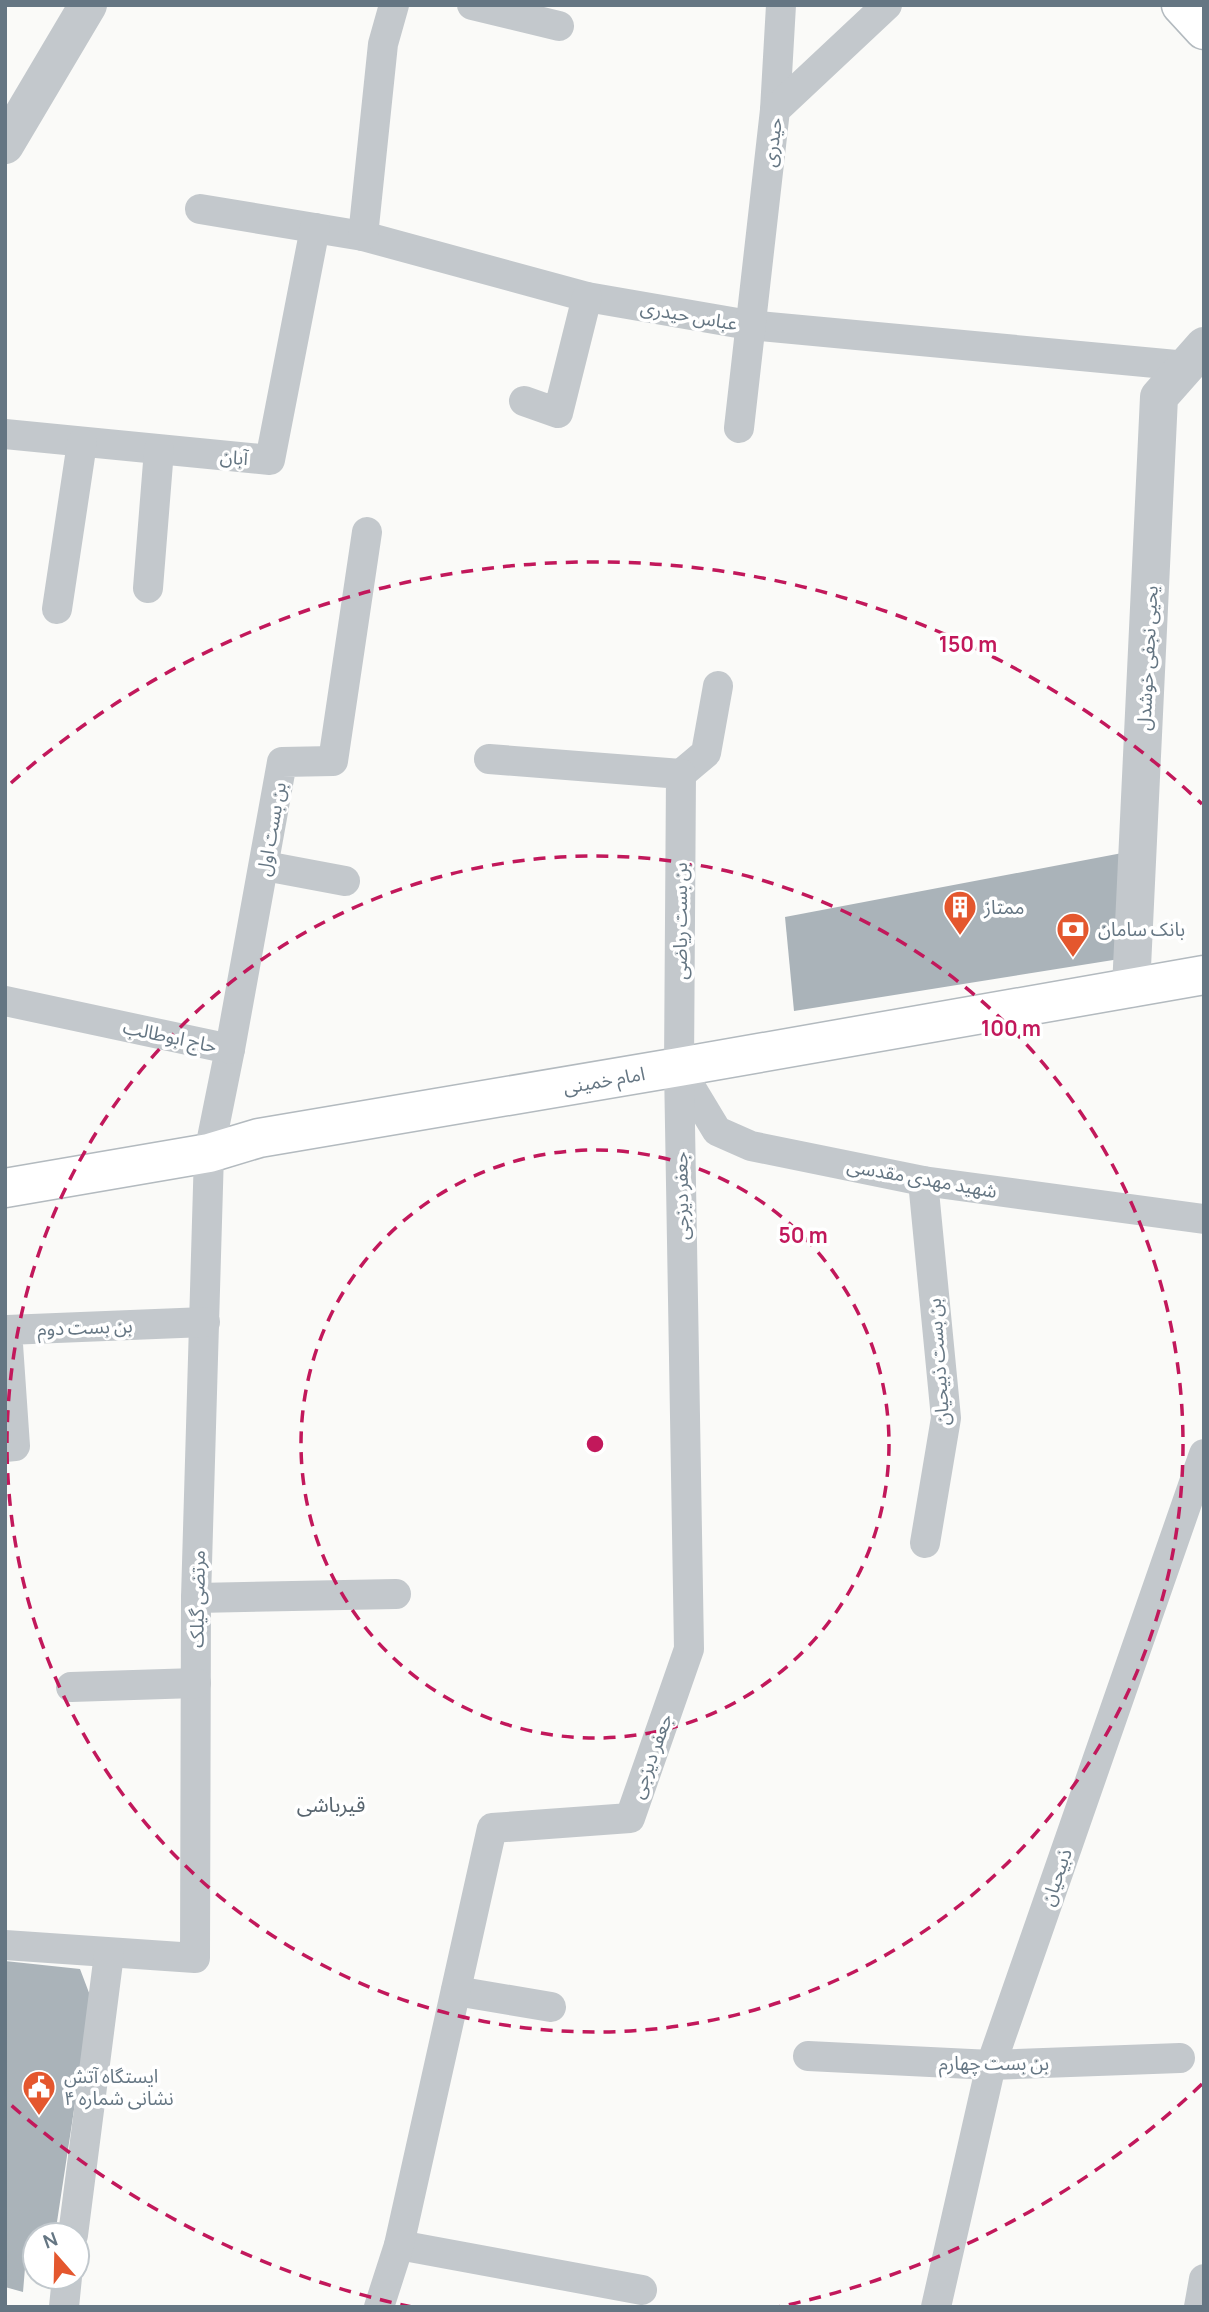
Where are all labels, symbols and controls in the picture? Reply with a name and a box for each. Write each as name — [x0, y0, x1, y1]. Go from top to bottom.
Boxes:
street label: حیدری — [756, 116, 788, 168]
street label: عباس حیدری — [638, 294, 740, 336]
street label: آبان — [219, 443, 251, 471]
street label: یحیی نجفی خوشدل — [1130, 585, 1164, 731]
text: 150 m — [939, 630, 997, 658]
street label: بن بست اول — [250, 780, 292, 878]
street label: بن بست ریاضی — [667, 862, 693, 980]
building icon: ممتاز — [941, 888, 979, 937]
place label: ممتاز — [983, 894, 1025, 920]
bank icon: بانک سامان — [1054, 910, 1092, 959]
place label: بانک سامان — [1098, 916, 1185, 942]
street label: حاج ابوطالب — [120, 1013, 219, 1060]
text: 100 m — [981, 1014, 1041, 1042]
street label: امام خمینی — [561, 1060, 647, 1102]
street label: جعفر دیزجی — [667, 1152, 695, 1240]
street label: شهید مهدی مقدسی — [845, 1152, 999, 1204]
text: 50 m — [778, 1221, 828, 1249]
street label: بن بست ذبیحیان — [921, 1297, 955, 1427]
street label: بن بست دوم — [37, 1312, 133, 1344]
centre of rings — [583, 1432, 607, 1456]
street label: مرتضی گیلک — [183, 1550, 211, 1648]
street label: جعفر دیزجی — [624, 1710, 678, 1802]
district label: قیرباشی — [297, 1790, 365, 1818]
street label: ذبیحیان — [1034, 1845, 1078, 1909]
street label: بن بست چهارم — [939, 2050, 1049, 2078]
place label: ایستگاه آتش نشانی شماره ۴ — [64, 2063, 174, 2111]
public building icon: ایستگاه آتش نشانی شماره ۴ — [20, 2068, 58, 2117]
north arrow — [21, 2221, 91, 2291]
text: N — [39, 2225, 61, 2255]

